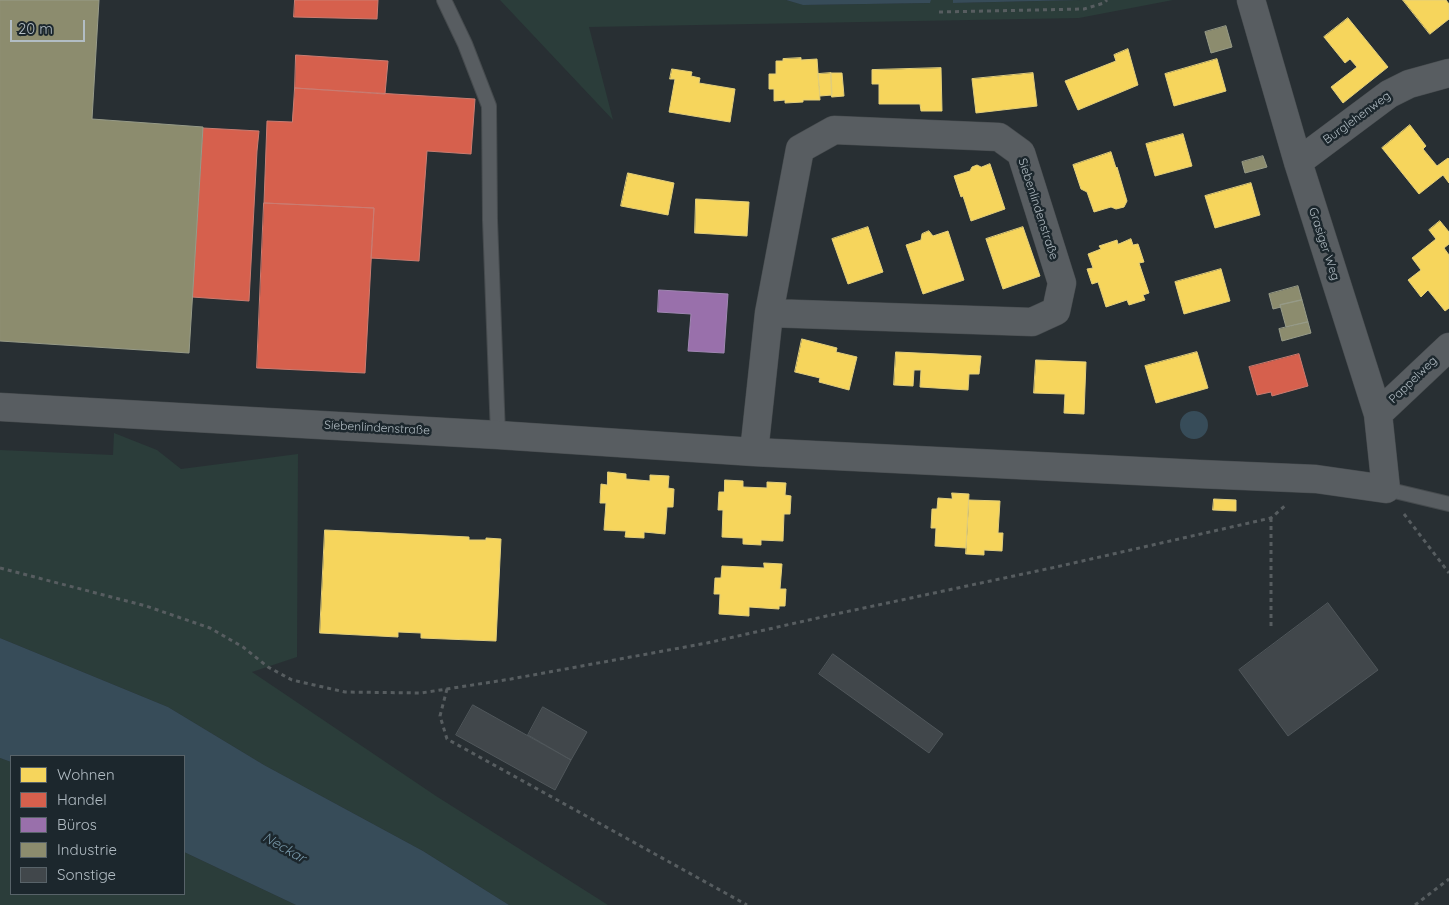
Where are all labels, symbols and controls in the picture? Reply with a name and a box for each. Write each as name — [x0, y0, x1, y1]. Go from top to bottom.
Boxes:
scale bar — [12, 10, 88, 42]
text: 20 m — [18, 19, 53, 38]
street label: Burglehenweg — [1321, 89, 1393, 147]
street label: Siebenlindenstraße — [1015, 156, 1061, 262]
street label: Grasiger Weg — [1305, 206, 1343, 282]
street label: Pappelweg — [1386, 353, 1440, 407]
street label: Siebenlindenstraße — [324, 418, 430, 438]
legend — [10, 755, 185, 895]
text: Wohnen — [57, 765, 115, 784]
text: Handel — [57, 790, 107, 809]
text: Büros — [57, 815, 97, 834]
water label: Neckar — [260, 829, 308, 867]
text: Industrie — [57, 840, 117, 859]
text: Sonstige — [57, 865, 116, 884]

